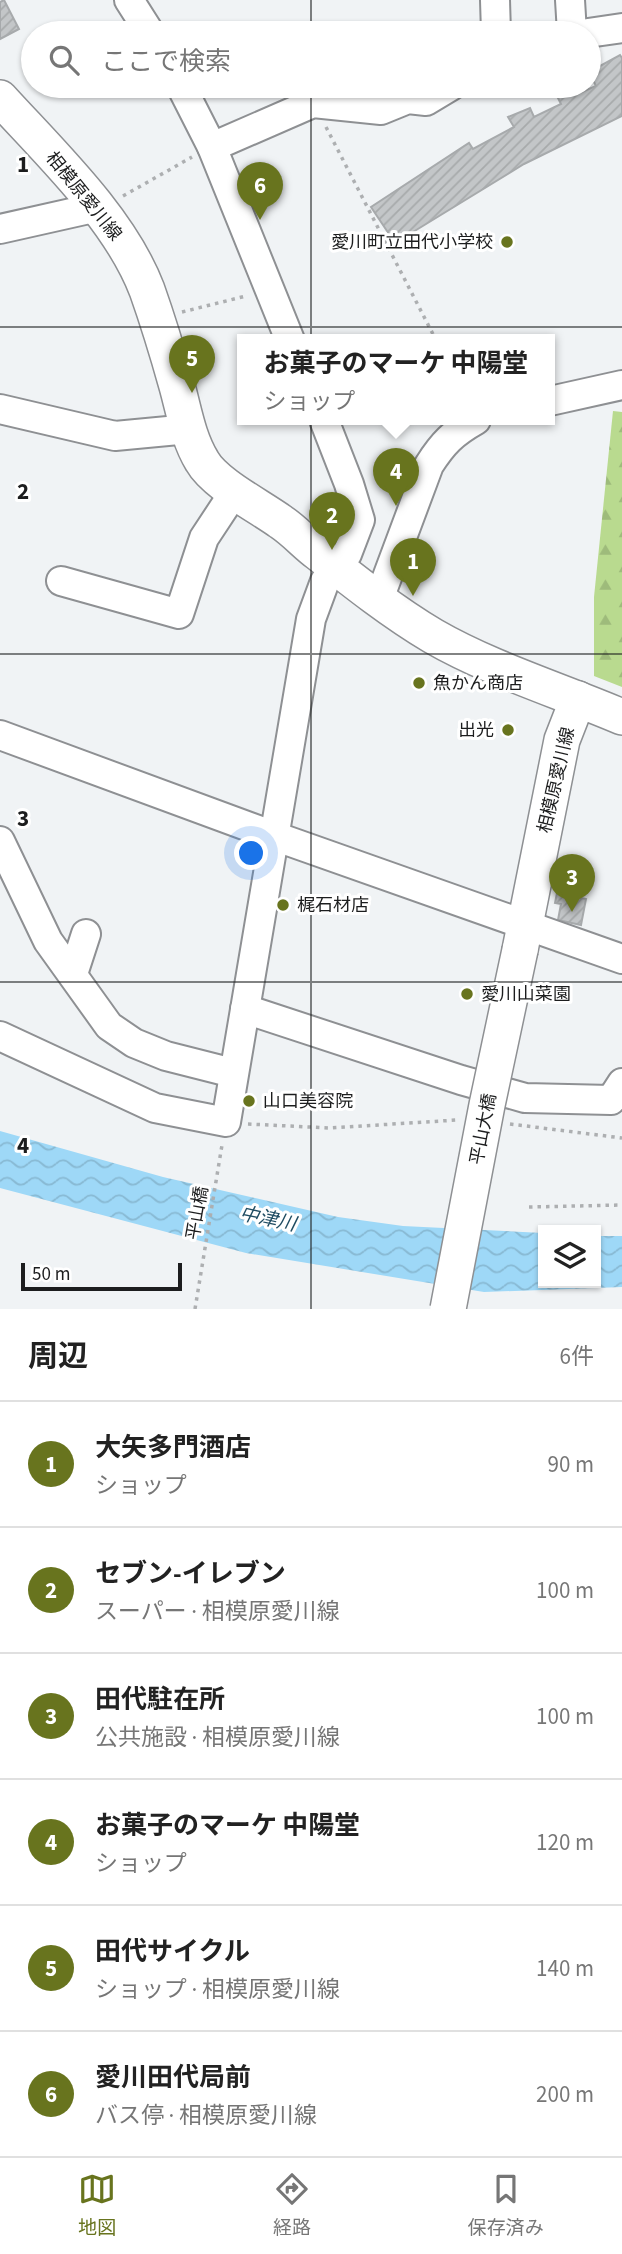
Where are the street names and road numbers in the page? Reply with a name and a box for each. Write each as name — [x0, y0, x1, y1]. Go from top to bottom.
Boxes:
street label: 相模原愛川線 — [40, 146, 127, 246]
street label: 相模原愛川線 — [532, 725, 581, 836]
street label: 平山大橋 — [464, 1091, 503, 1167]
street label: 平山橋 — [180, 1184, 214, 1242]

